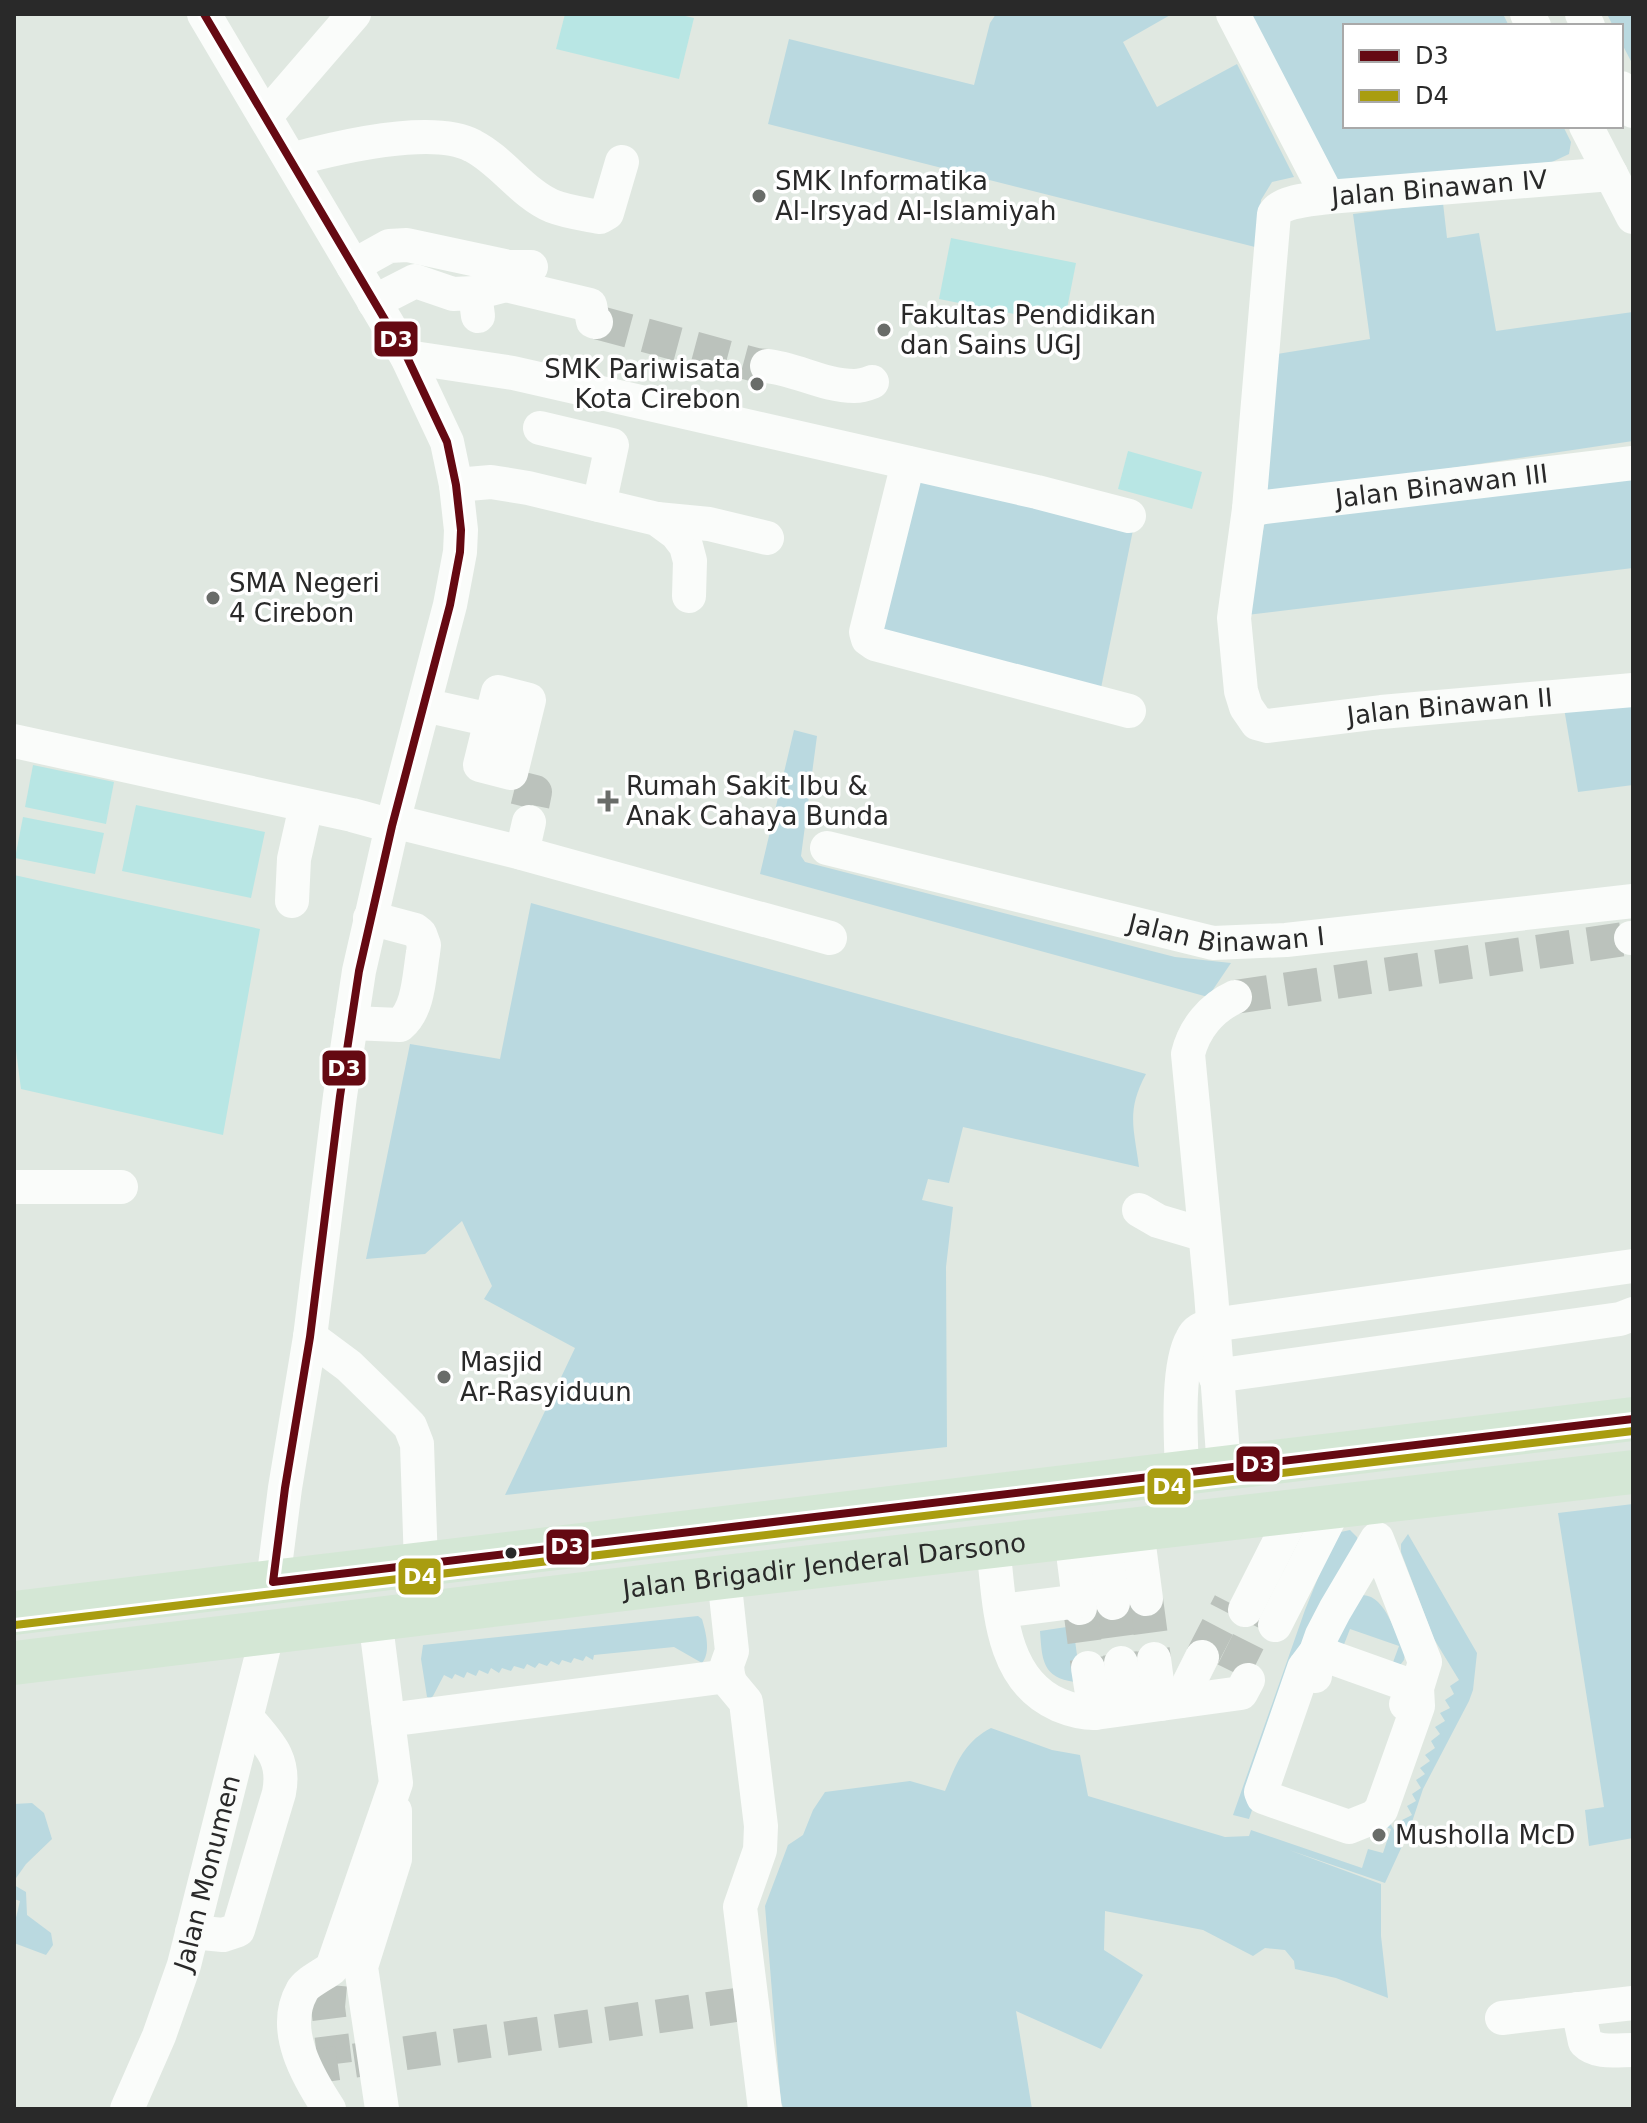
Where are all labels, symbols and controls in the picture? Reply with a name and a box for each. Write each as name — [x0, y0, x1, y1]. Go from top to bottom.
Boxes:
legend — [1343, 24, 1623, 128]
text: D3 — [1415, 42, 1449, 70]
text: D4 — [1415, 82, 1449, 110]
street label: Jalan Binawan IV — [1328, 164, 1549, 212]
place label: SMK Informatika Al-Irsyad Al-Islamiyah — [775, 166, 1057, 226]
marker: SMK Informatika Al-Irsyad Al-Islamiyah — [750, 187, 768, 205]
place label: Fakultas Pendidikan dan Sains UGJ — [900, 300, 1156, 360]
line badge: D3 — [373, 320, 419, 358]
marker: Fakultas Pendidikan dan Sains UGJ — [875, 321, 893, 339]
text: D3 — [379, 327, 413, 352]
place label: SMK Pariwisata Kota Cirebon — [544, 354, 741, 414]
marker: SMK Pariwisata Kota Cirebon — [748, 375, 766, 393]
street label: Jalan Binawan III — [1332, 458, 1550, 514]
place label: SMA Negeri 4 Cirebon — [229, 568, 380, 628]
marker: SMA Negeri 4 Cirebon — [204, 589, 222, 607]
street label: Jalan Binawan II — [1343, 682, 1554, 731]
place label: Rumah Sakit Ibu & Anak Cahaya Bunda — [626, 771, 889, 831]
marker: Rumah Sakit Ibu & Anak Cahaya Bunda — [597, 790, 619, 812]
street label: Jalan Binawan I — [1123, 907, 1326, 958]
line badge: D3 — [321, 1049, 367, 1087]
text: D3 — [327, 1056, 361, 1081]
place label: Masjid Ar-Rasyiduun — [460, 1347, 632, 1407]
marker: Masjid Ar-Rasyiduun — [435, 1368, 453, 1386]
line badge: D3 — [1235, 1445, 1281, 1483]
text: D3 — [1241, 1452, 1275, 1477]
line badge: D4 — [1146, 1467, 1192, 1506]
text: D4 — [1152, 1474, 1186, 1499]
street label: Jalan Brigadir Jenderal Darsono — [619, 1527, 1027, 1604]
line badge: D3 — [545, 1528, 590, 1566]
text: D3 — [550, 1534, 584, 1559]
unlabelled marker — [503, 1545, 519, 1561]
line badge: D4 — [397, 1557, 442, 1596]
text: D4 — [403, 1564, 437, 1589]
street label: Jalan Monumen — [167, 1772, 246, 1977]
place label: Musholla McD — [1395, 1820, 1575, 1850]
marker: Musholla McD — [1370, 1826, 1388, 1844]

